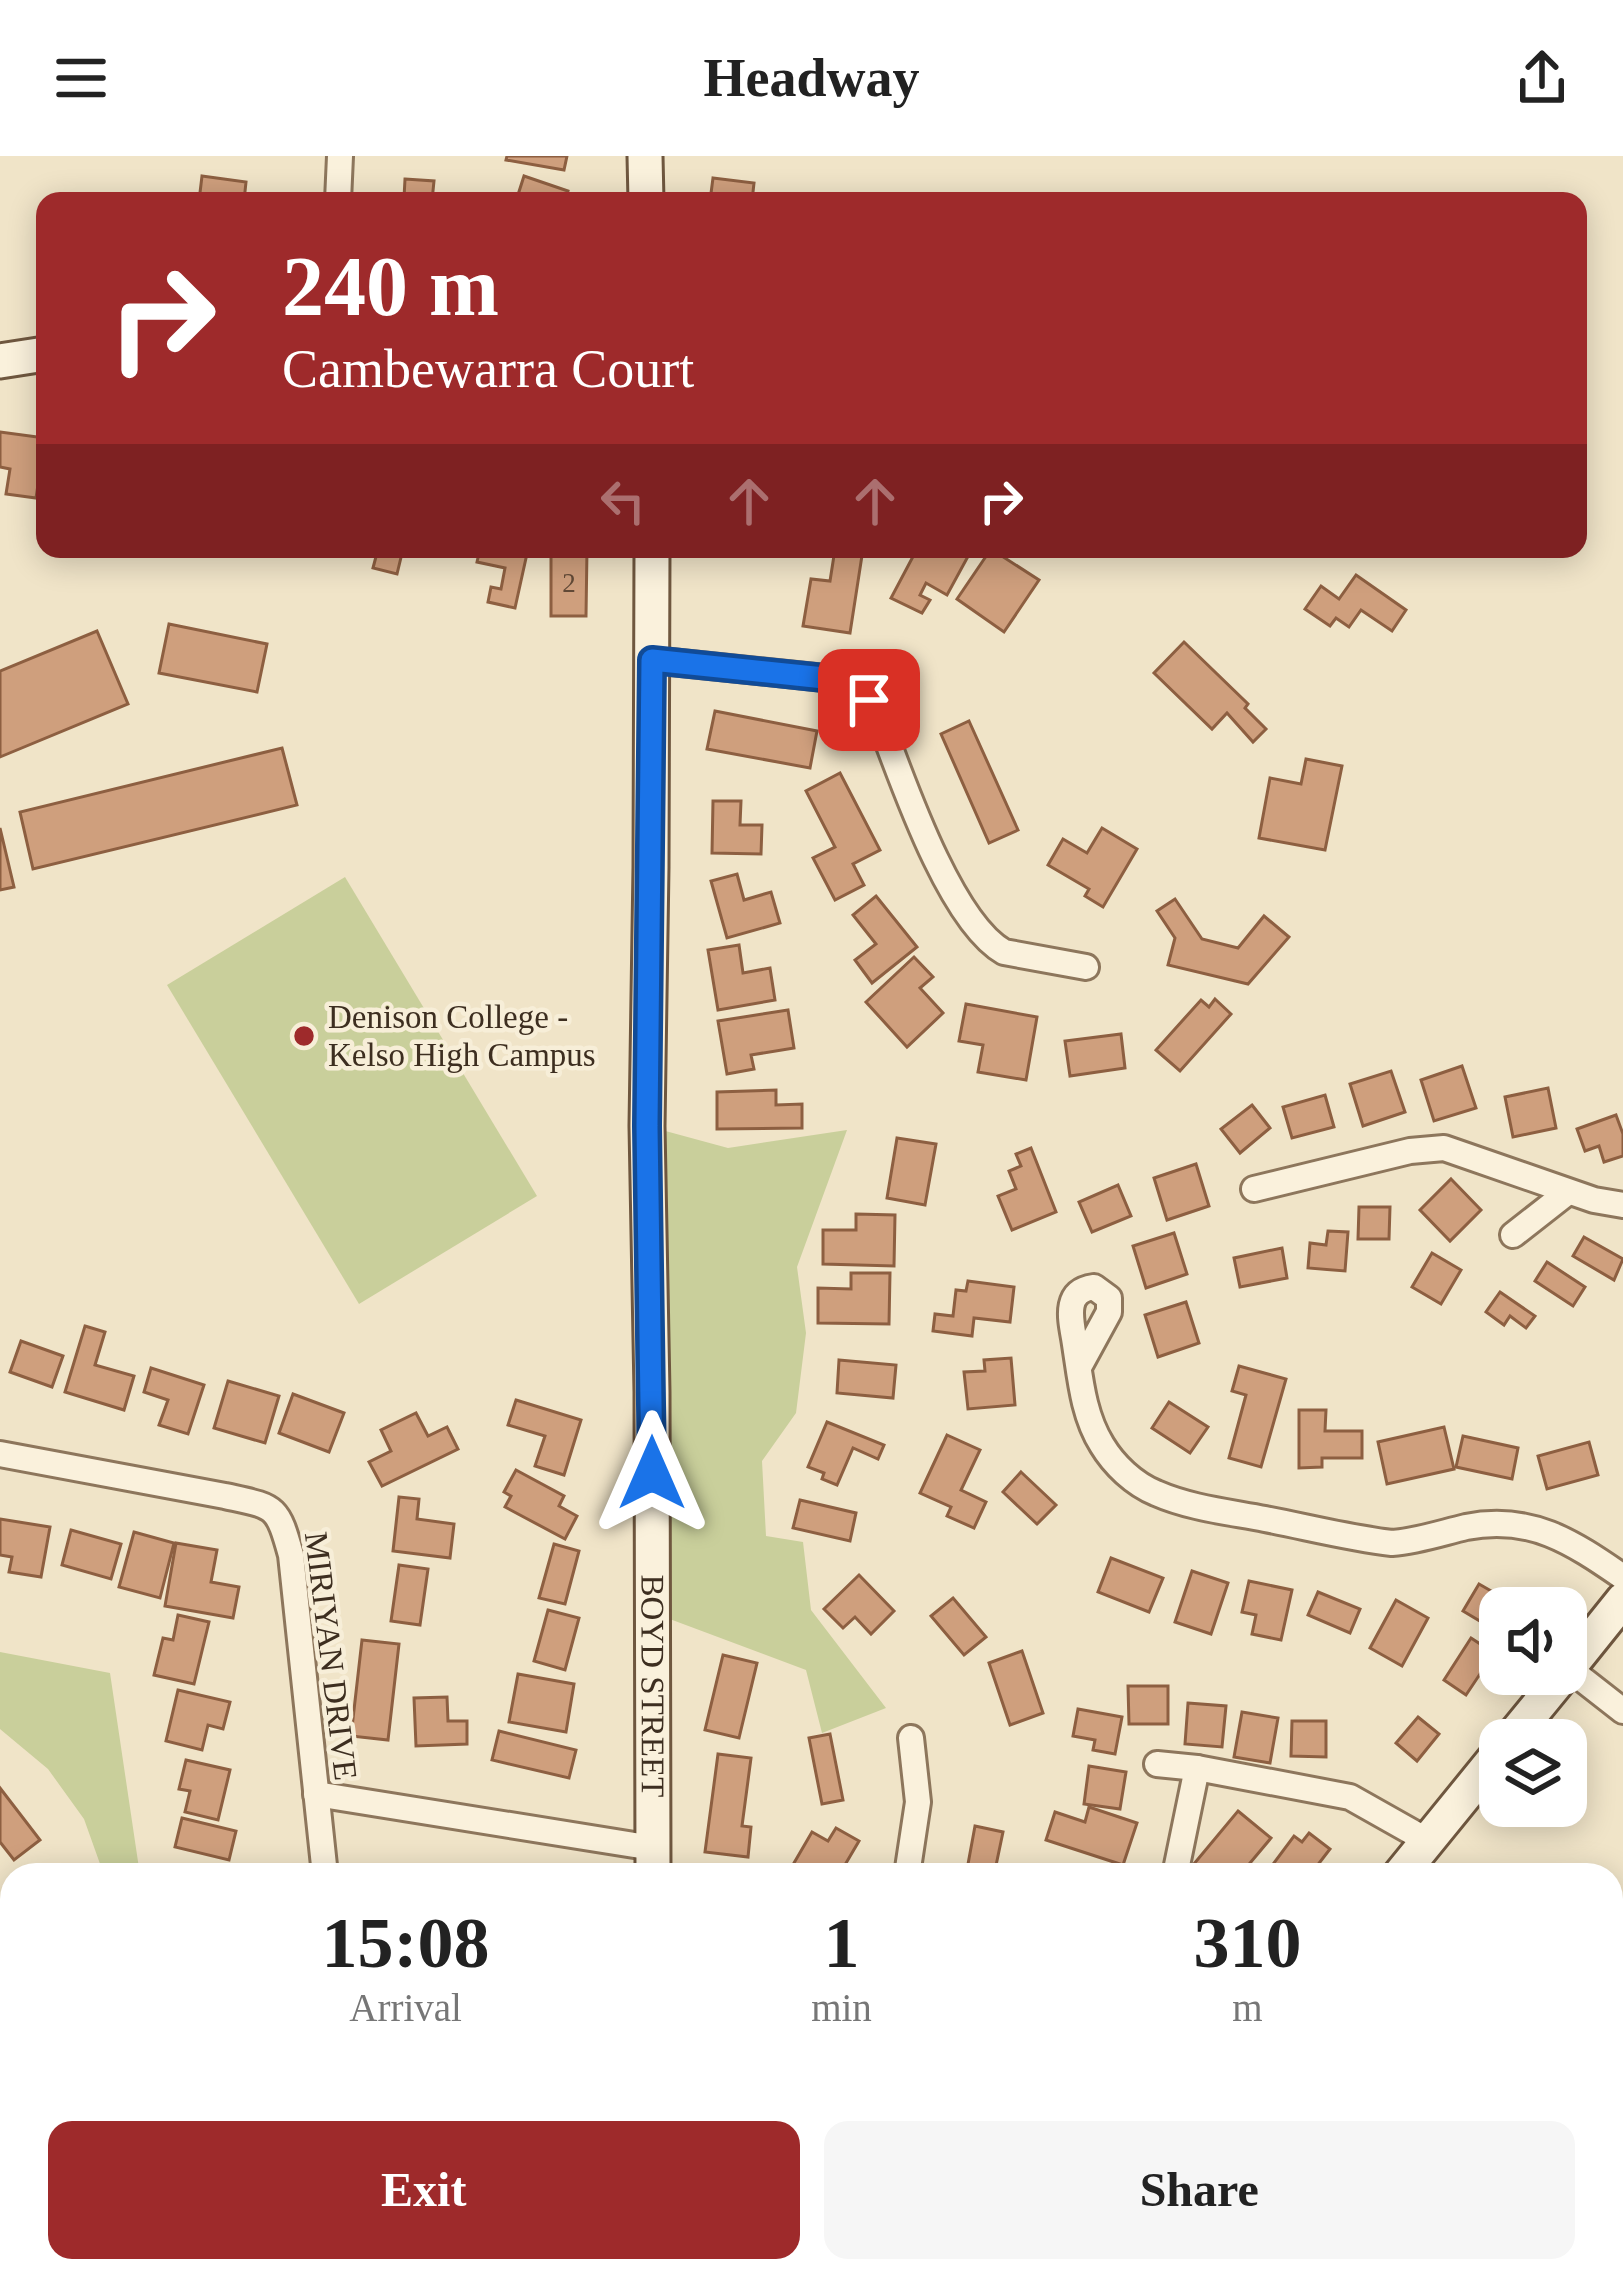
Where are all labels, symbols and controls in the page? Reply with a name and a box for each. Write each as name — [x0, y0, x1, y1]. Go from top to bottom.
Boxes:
icon: menu — [48, 45, 114, 111]
icon: share — [1509, 45, 1575, 111]
text: Headway — [704, 48, 920, 108]
icon: right — [84, 240, 240, 396]
text: 240 m — [282, 240, 499, 333]
text: Cambewarra Court — [282, 339, 694, 399]
icon: left — [590, 468, 656, 534]
icon: ahead — [716, 468, 782, 534]
icon: ahead — [842, 468, 908, 534]
icon: right — [968, 468, 1034, 534]
house number: 2 — [562, 568, 576, 598]
pin — [818, 649, 920, 751]
icon: arrive — [836, 667, 902, 733]
place label: Denison College - Kelso High Campus — [328, 999, 596, 1073]
marker: Denison College - Kelso High Campus — [291, 1023, 317, 1049]
position arrow — [589, 1410, 715, 1536]
street label: MIRIYAN DRIVE — [298, 1530, 364, 1782]
street label: BOYD STREET — [634, 1574, 671, 1797]
map controls — [1479, 1587, 1587, 1827]
button: sound — [1479, 1587, 1587, 1695]
button: layers — [1479, 1719, 1587, 1827]
text: 15:08 — [322, 1903, 490, 1983]
text: 1 — [823, 1903, 859, 1983]
text: 310 — [1193, 1903, 1301, 1983]
text: Arrival — [349, 1986, 462, 2029]
text: min — [811, 1986, 872, 2029]
text: m — [1232, 1986, 1263, 2029]
button: Exit — [48, 2121, 800, 2259]
button: Share — [824, 2121, 1575, 2259]

